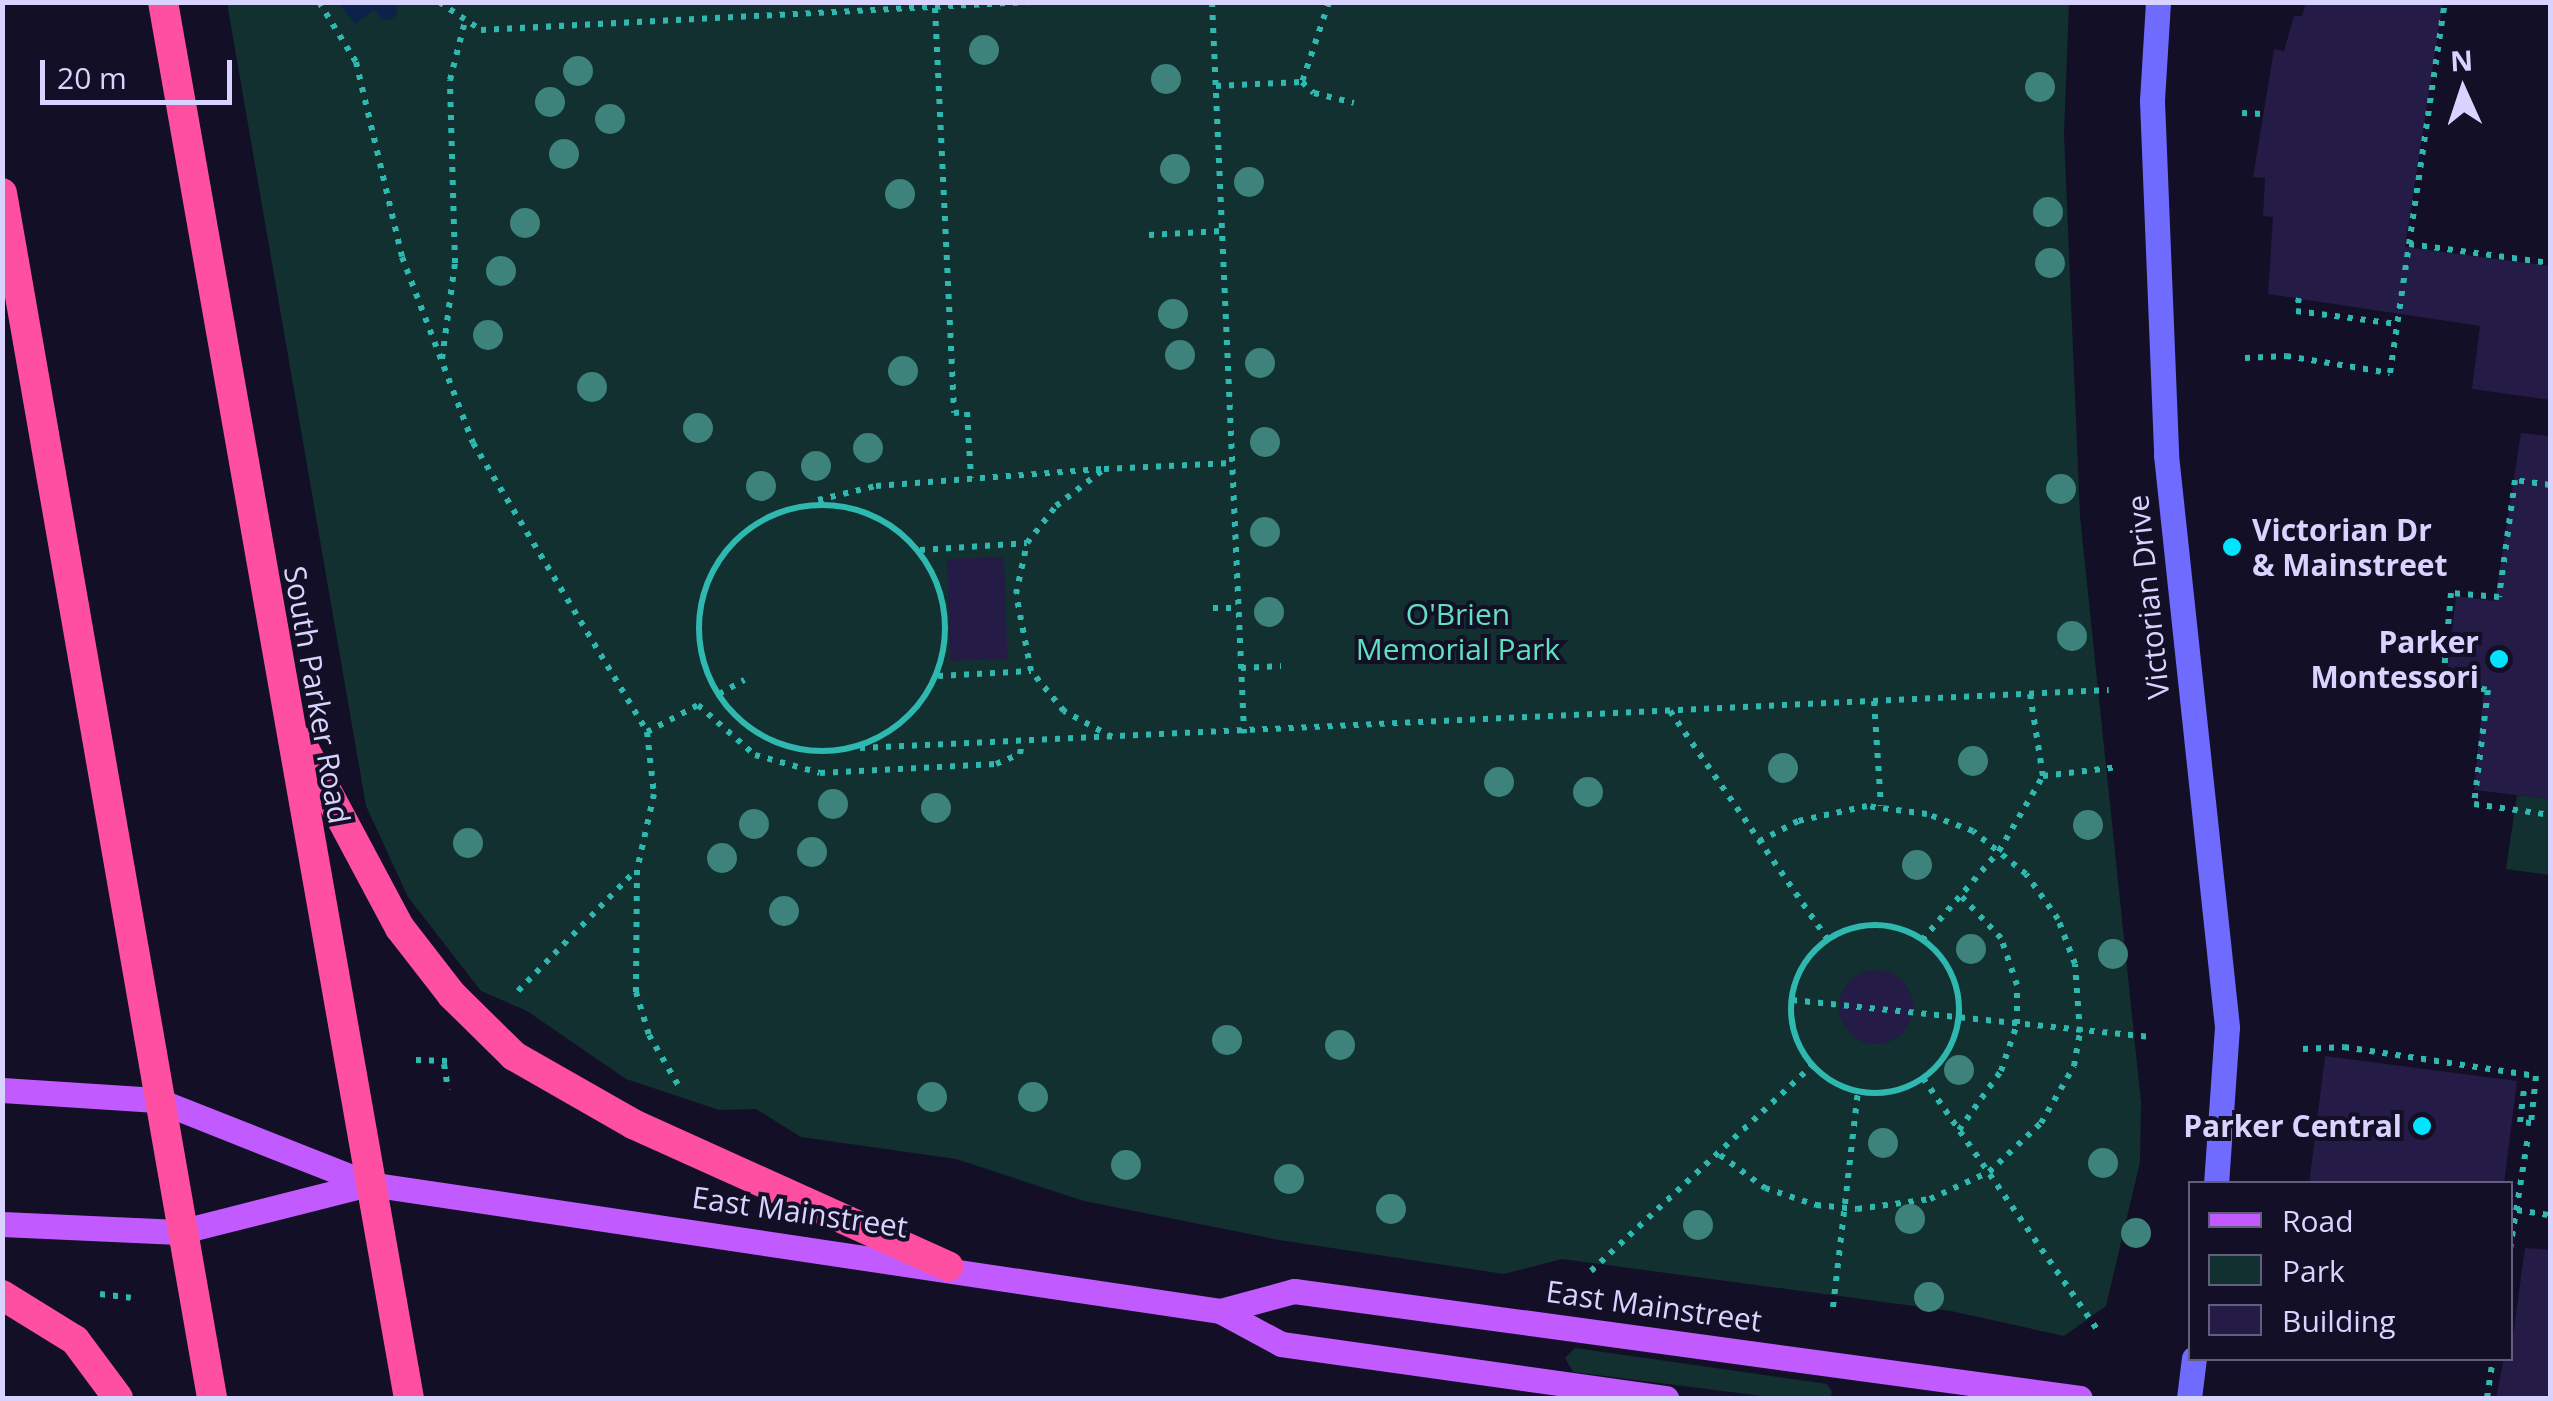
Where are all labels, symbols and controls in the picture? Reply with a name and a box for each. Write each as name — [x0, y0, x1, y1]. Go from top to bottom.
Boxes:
scale bar — [45, 40, 238, 102]
north arrow — [2413, 40, 2513, 140]
text: N — [2449, 40, 2474, 80]
text: 20 m — [57, 57, 127, 98]
street label: Victorian Drive — [2119, 493, 2177, 701]
place label: Victorian Dr & Mainstreet — [2252, 512, 2448, 582]
marker: Victorian Dr & Mainstreet — [2221, 536, 2243, 558]
street label: South Parker Road — [277, 563, 357, 827]
park label: O'Brien Memorial Park — [1356, 596, 1560, 666]
place label: Parker Montessori — [2310, 624, 2479, 694]
marker: Parker Montessori — [2488, 648, 2510, 670]
place label: Parker Central — [2183, 1108, 2402, 1144]
marker: Parker Central — [2411, 1115, 2433, 1137]
street label: East Mainstreet — [690, 1179, 910, 1245]
legend — [2188, 1181, 2513, 1361]
text: Road — [2282, 1200, 2354, 1241]
text: Park — [2282, 1250, 2345, 1291]
street label: East Mainstreet — [1544, 1273, 1764, 1339]
text: Building — [2282, 1300, 2396, 1341]

